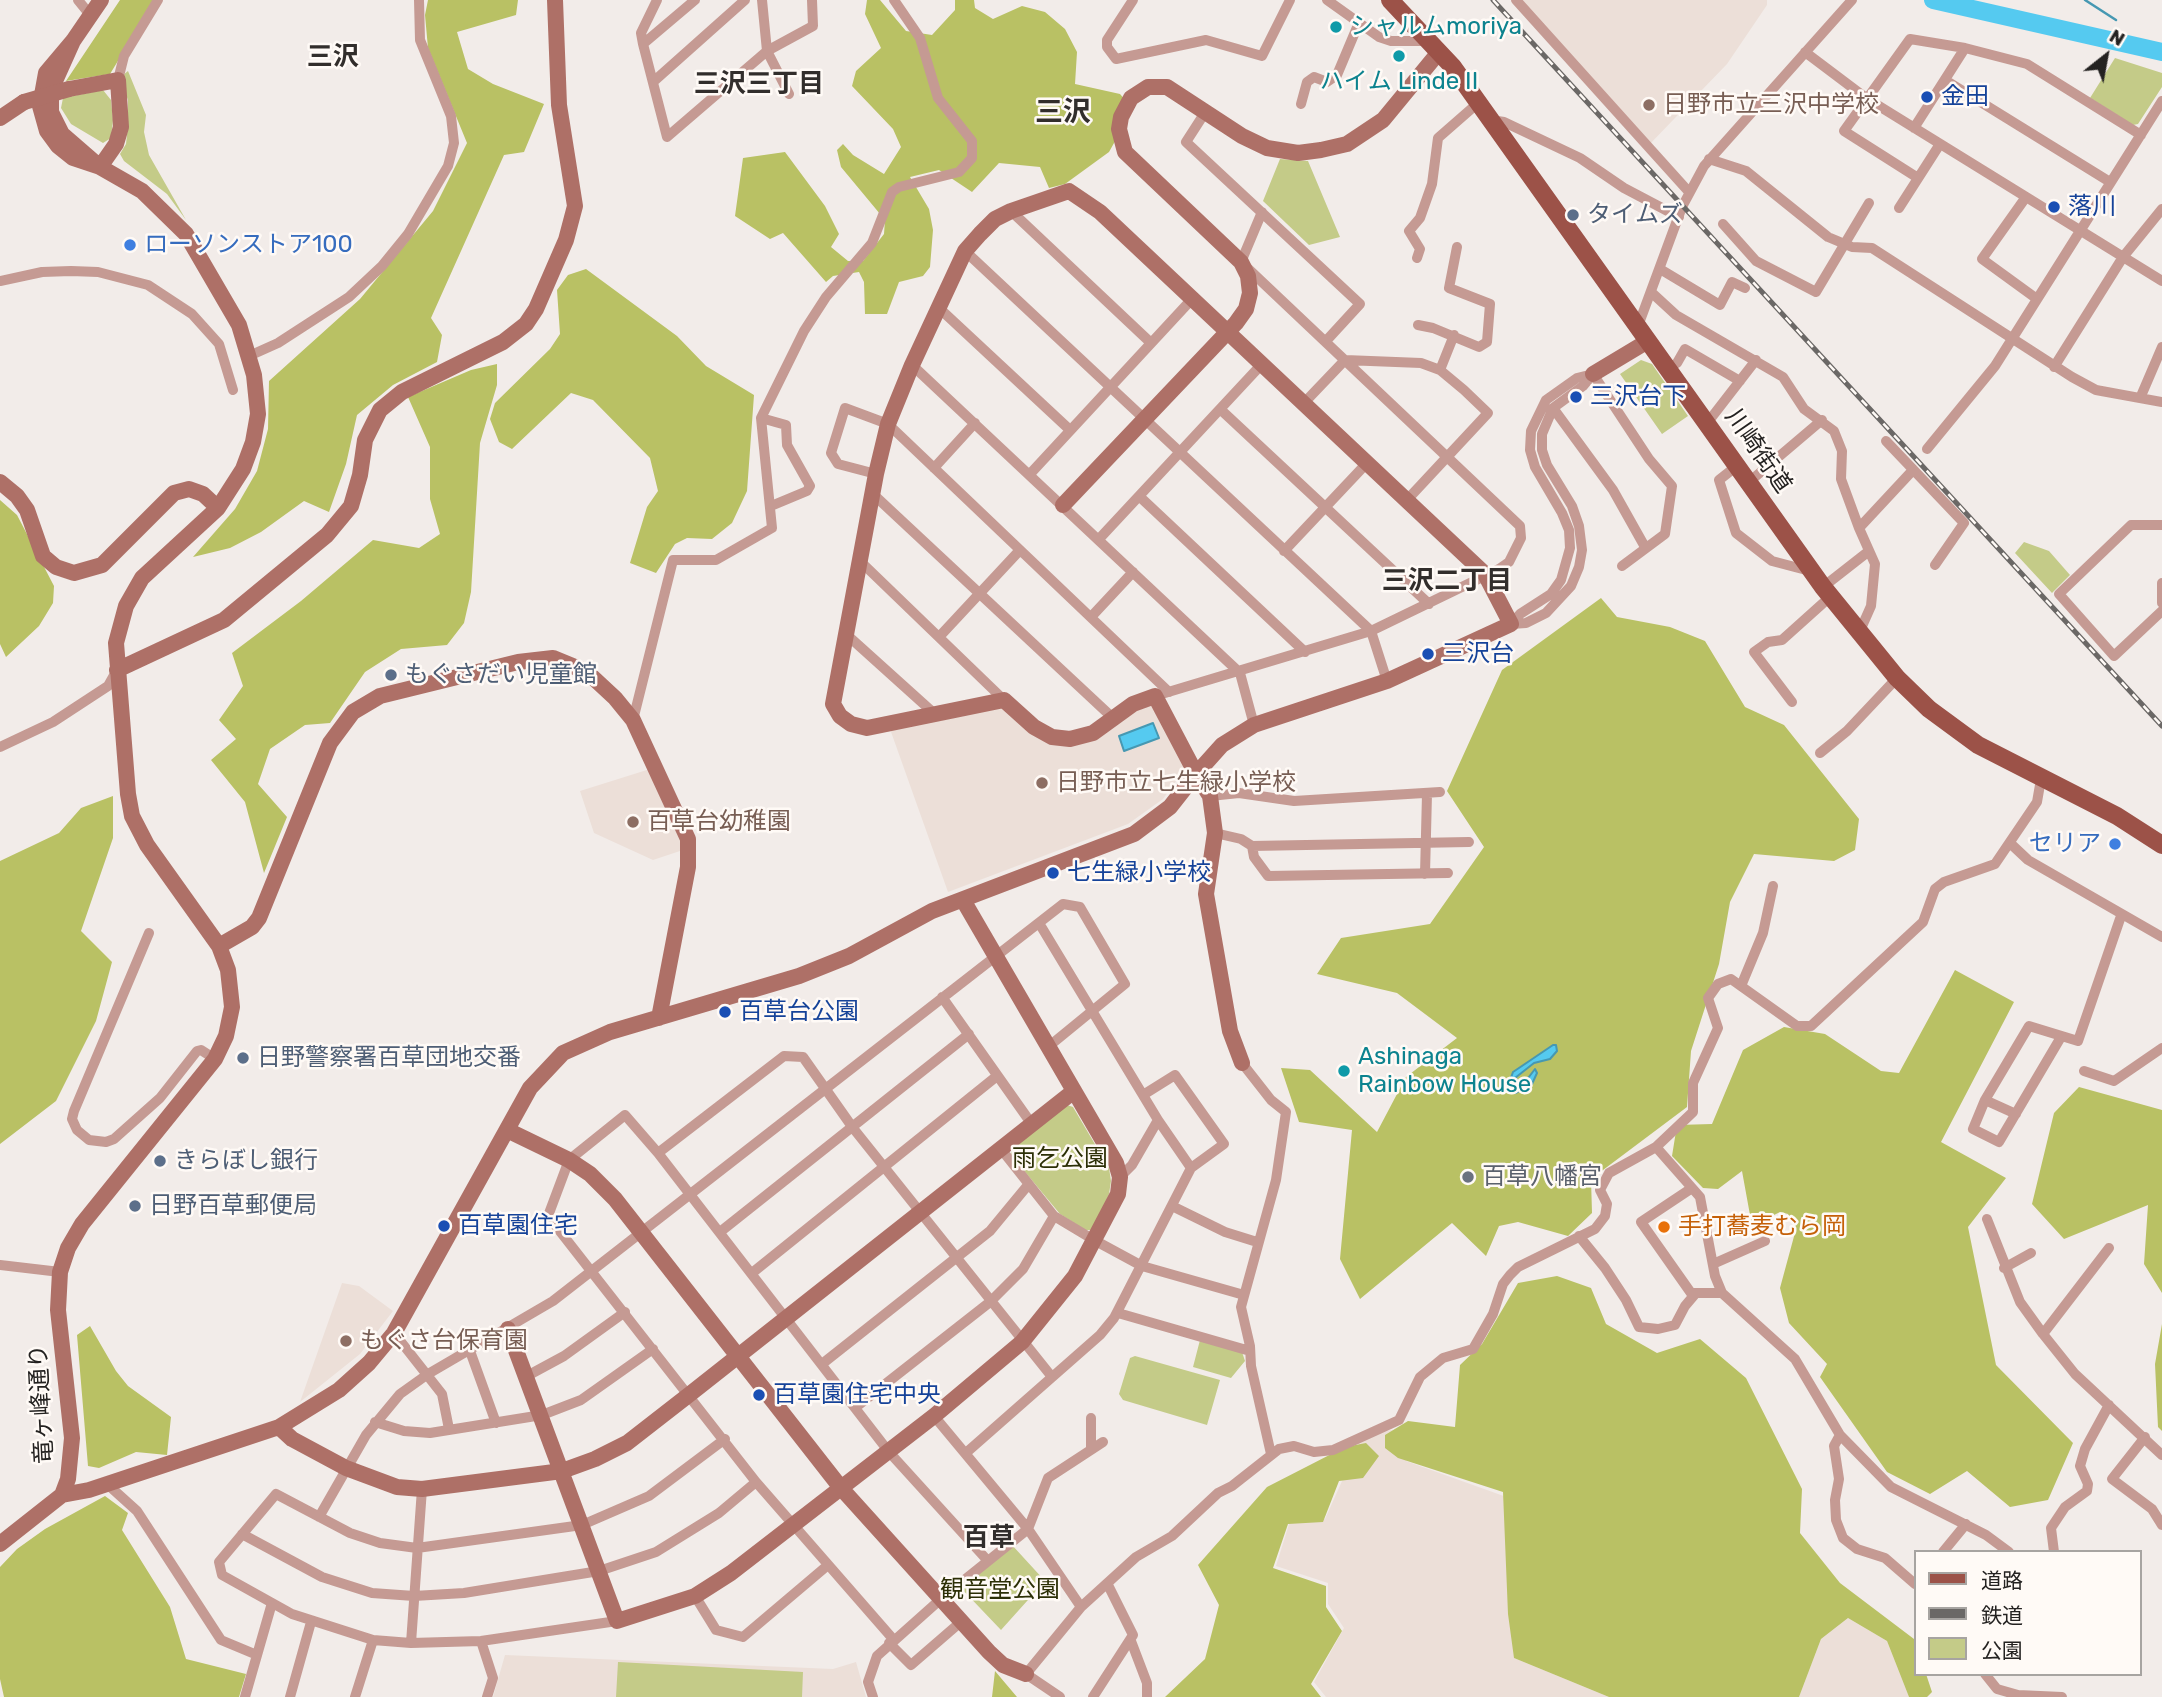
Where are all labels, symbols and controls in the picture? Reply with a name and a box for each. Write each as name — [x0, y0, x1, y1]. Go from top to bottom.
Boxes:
place label: シャルムmoriya — [1350, 13, 1522, 41]
marker: シャルムmoriya — [1328, 19, 1344, 35]
north arrow — [2071, 21, 2141, 91]
text: N — [2105, 24, 2129, 51]
district label: 三沢 — [307, 41, 359, 73]
marker: ハイム Linde II — [1391, 48, 1407, 64]
district label: 三沢三丁目 — [694, 68, 824, 100]
place label: ハイム Linde II — [1320, 68, 1478, 96]
place label: 金田 — [1941, 83, 1989, 111]
marker: 金田 — [1919, 89, 1935, 105]
place label: 日野市立三沢中学校 — [1663, 91, 1879, 119]
district label: 三沢 — [1035, 96, 1091, 130]
marker: 日野市立三沢中学校 — [1641, 97, 1657, 113]
place label: 落川 — [2068, 193, 2116, 221]
marker: 落川 — [2046, 199, 2062, 215]
place label: タイムズ — [1587, 201, 1683, 229]
marker: タイムズ — [1565, 207, 1581, 223]
place label: ローソンストア100 — [144, 231, 353, 259]
marker: ローソンストア100 — [122, 237, 138, 253]
place label: 三沢台下 — [1590, 383, 1686, 411]
marker: 三沢台下 — [1568, 389, 1584, 405]
street label: 川崎街道 — [1719, 403, 1797, 499]
district label: 三沢二丁目 — [1382, 565, 1512, 597]
place label: 三沢台 — [1442, 640, 1514, 668]
marker: 三沢台 — [1420, 646, 1436, 662]
place label: もぐさだい児童館 — [405, 661, 597, 689]
marker: もぐさだい児童館 — [383, 667, 399, 683]
place label: 日野市立七生緑小学校 — [1056, 769, 1296, 797]
marker: 日野市立七生緑小学校 — [1034, 775, 1050, 791]
place label: 百草台幼稚園 — [647, 808, 791, 836]
marker: 百草台幼稚園 — [625, 814, 641, 830]
place label: セリア — [2029, 830, 2101, 858]
marker: セリア — [2107, 836, 2123, 852]
place label: 七生緑小学校 — [1067, 859, 1211, 887]
marker: 七生緑小学校 — [1045, 865, 1061, 881]
place label: 百草台公園 — [739, 998, 859, 1026]
marker: 百草台公園 — [717, 1004, 733, 1020]
place label: Ashinaga Rainbow House — [1358, 1043, 1531, 1099]
place label: 日野警察署百草団地交番 — [257, 1044, 521, 1072]
marker: 日野警察署百草団地交番 — [235, 1050, 251, 1066]
marker: Ashinaga Rainbow House — [1336, 1063, 1352, 1079]
park label: 雨乞公園 — [1012, 1145, 1108, 1173]
place label: きらぼし銀行 — [174, 1147, 318, 1175]
marker: きらぼし銀行 — [152, 1153, 168, 1169]
place label: 百草八幡宮 — [1482, 1163, 1602, 1191]
marker: 百草八幡宮 — [1460, 1169, 1476, 1185]
place label: 日野百草郵便局 — [149, 1192, 317, 1220]
marker: 日野百草郵便局 — [127, 1198, 143, 1214]
place label: 百草園住宅 — [458, 1212, 578, 1240]
place label: 手打蕎麦むら岡 — [1678, 1213, 1846, 1241]
marker: 百草園住宅 — [436, 1218, 452, 1234]
marker: 手打蕎麦むら岡 — [1656, 1219, 1672, 1235]
place label: もぐさ台保育園 — [360, 1327, 528, 1355]
marker: もぐさ台保育園 — [338, 1333, 354, 1349]
street label: 竜ヶ峰通り — [24, 1343, 60, 1465]
place label: 百草園住宅中央 — [773, 1381, 941, 1409]
marker: 百草園住宅中央 — [751, 1387, 767, 1403]
district label: 百草 — [963, 1522, 1015, 1554]
legend — [1913, 1550, 2141, 1676]
text: 道路 — [1981, 1568, 2023, 1593]
park label: 観音堂公園 — [940, 1576, 1060, 1604]
text: 鉄道 — [1981, 1603, 2023, 1628]
text: 公園 — [1981, 1638, 2023, 1663]

